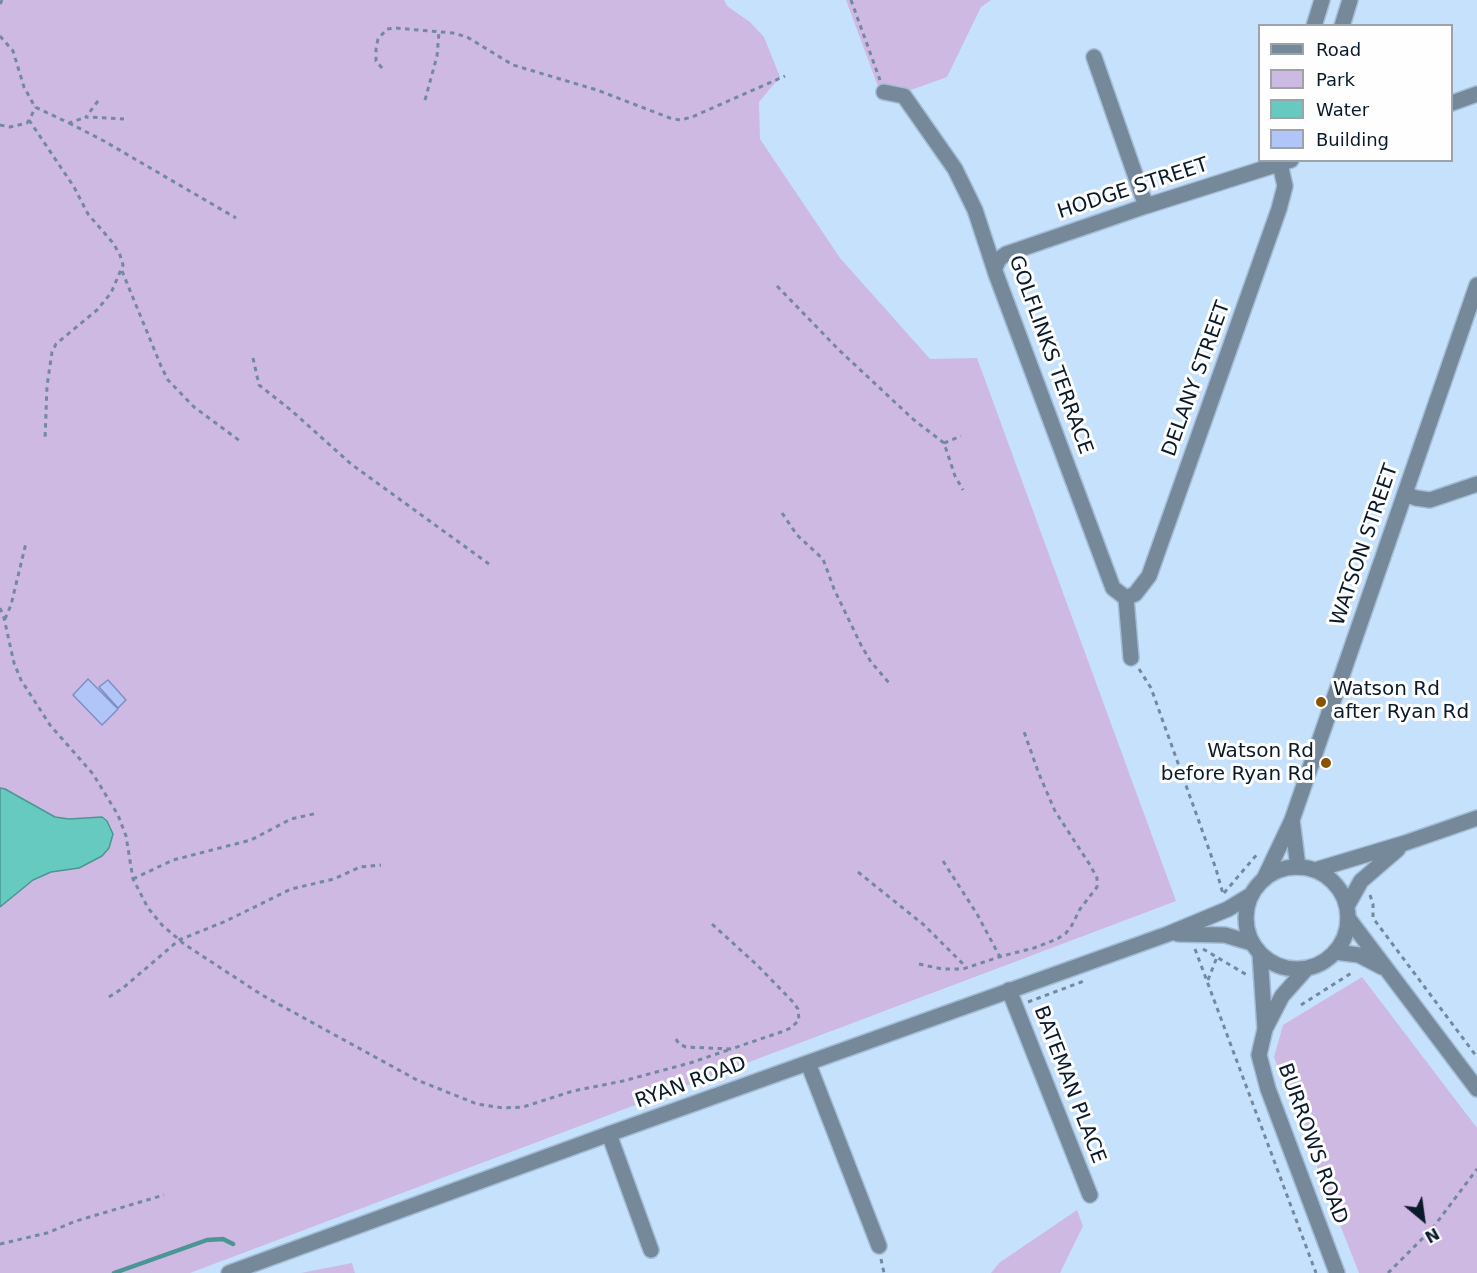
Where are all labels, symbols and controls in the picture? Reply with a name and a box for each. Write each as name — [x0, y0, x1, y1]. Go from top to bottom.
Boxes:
legend — [1258, 24, 1453, 162]
text: Road — [1316, 39, 1361, 60]
text: Park — [1316, 69, 1355, 90]
text: Water — [1316, 99, 1369, 120]
text: Building — [1316, 129, 1389, 150]
street label: HODGE STREET — [1055, 153, 1211, 225]
street label: GOLFLINKS TERRACE — [1003, 252, 1097, 458]
street label: DELANY STREET — [1158, 298, 1236, 460]
street label: WATSON STREET — [1326, 461, 1404, 629]
place label: Watson Rd after Ryan Rd — [1333, 678, 1469, 725]
marker: Watson Rd after Ryan Rd — [1314, 695, 1328, 709]
place label: Watson Rd before Ryan Rd — [1161, 740, 1314, 787]
marker: Watson Rd before Ryan Rd — [1319, 756, 1333, 770]
street label: BATEMAN PLACE — [1028, 1003, 1110, 1167]
street label: RYAN ROAD — [632, 1052, 750, 1114]
street label: BURROWS ROAD — [1272, 1060, 1352, 1228]
north arrow — [1393, 1189, 1453, 1249]
text: N — [1422, 1224, 1442, 1247]

